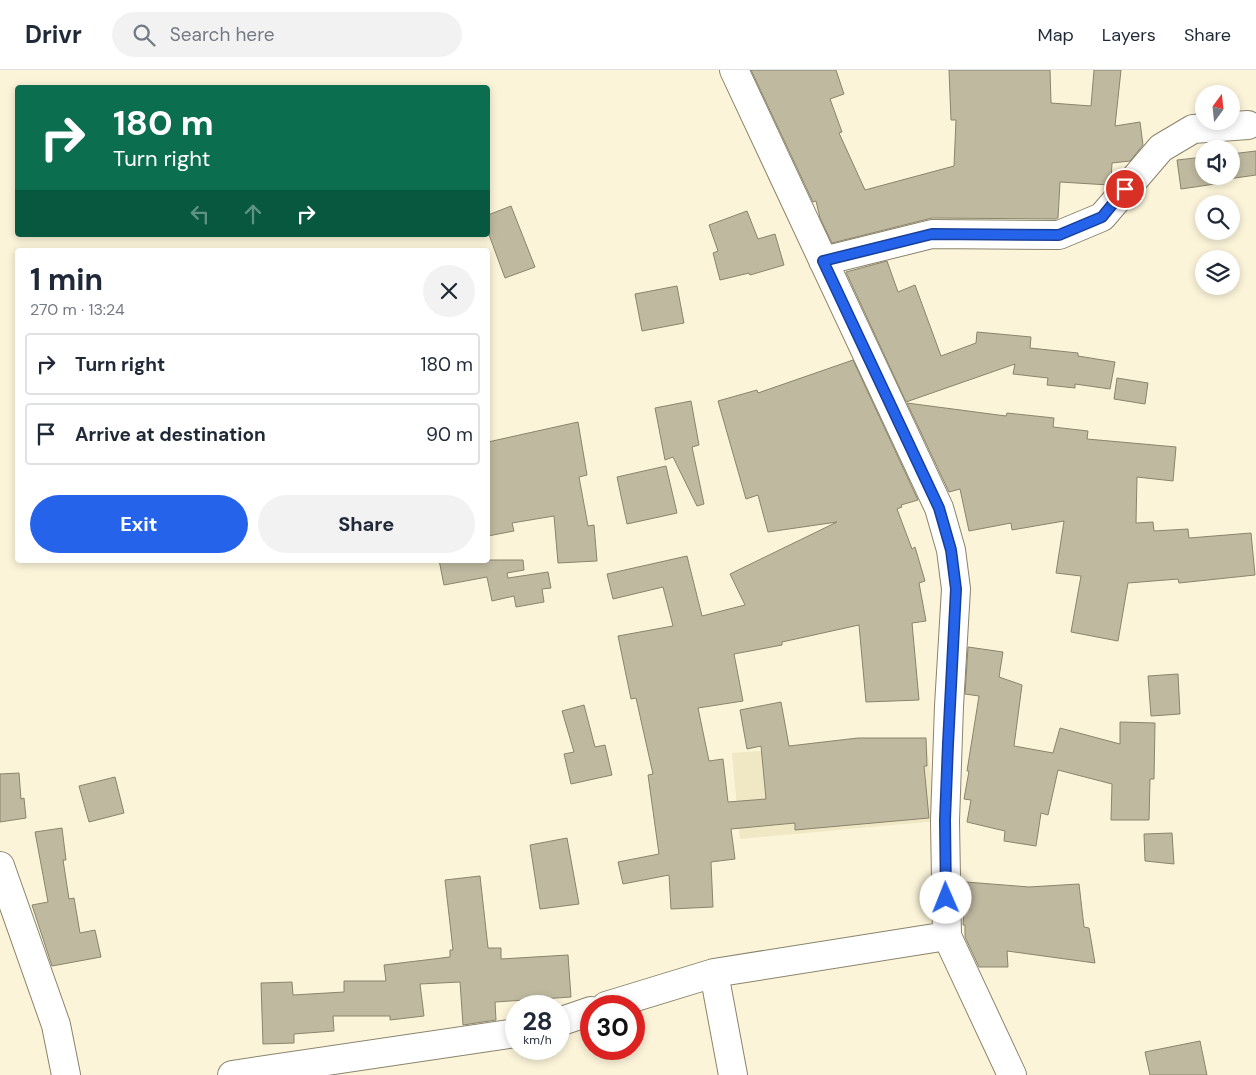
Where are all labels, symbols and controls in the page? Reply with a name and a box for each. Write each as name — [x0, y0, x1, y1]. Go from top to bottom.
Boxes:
search box — [112, 12, 462, 57]
text: Drivr — [25, 19, 82, 50]
icon: search — [130, 21, 158, 49]
text: Search here — [170, 22, 275, 47]
text: Map — [1038, 23, 1074, 47]
text: Layers — [1102, 23, 1156, 47]
text: Share — [1184, 23, 1231, 47]
north arrow — [1195, 85, 1240, 130]
map controls — [1195, 85, 1240, 295]
text: 180 m — [113, 100, 214, 146]
icon: right — [30, 105, 95, 170]
button: sound — [1195, 140, 1240, 185]
text: Turn right — [113, 144, 210, 173]
pin — [1104, 168, 1146, 210]
icon: arrive — [1111, 175, 1139, 203]
button: search — [1195, 195, 1240, 240]
icon: left — [186, 200, 214, 228]
icon: ahead — [239, 200, 267, 228]
icon: right — [292, 200, 320, 228]
button: layers — [1195, 250, 1240, 295]
text: 1 min — [30, 260, 103, 299]
button: close — [423, 265, 475, 317]
text: 270 m · 13:24 — [30, 299, 125, 320]
icon: right — [32, 350, 60, 378]
text: Turn right — [75, 352, 165, 377]
text: 180 m — [421, 352, 473, 377]
icon: arrive — [32, 420, 60, 448]
text: Arrive at destination — [75, 422, 266, 447]
text: 90 m — [426, 422, 473, 447]
button: Exit — [30, 495, 248, 553]
button: Share — [258, 495, 475, 553]
position arrow — [919, 871, 971, 923]
speed limit sign: 30 — [580, 995, 645, 1060]
text: 28 — [522, 1005, 553, 1038]
text: km/h — [523, 1032, 552, 1048]

